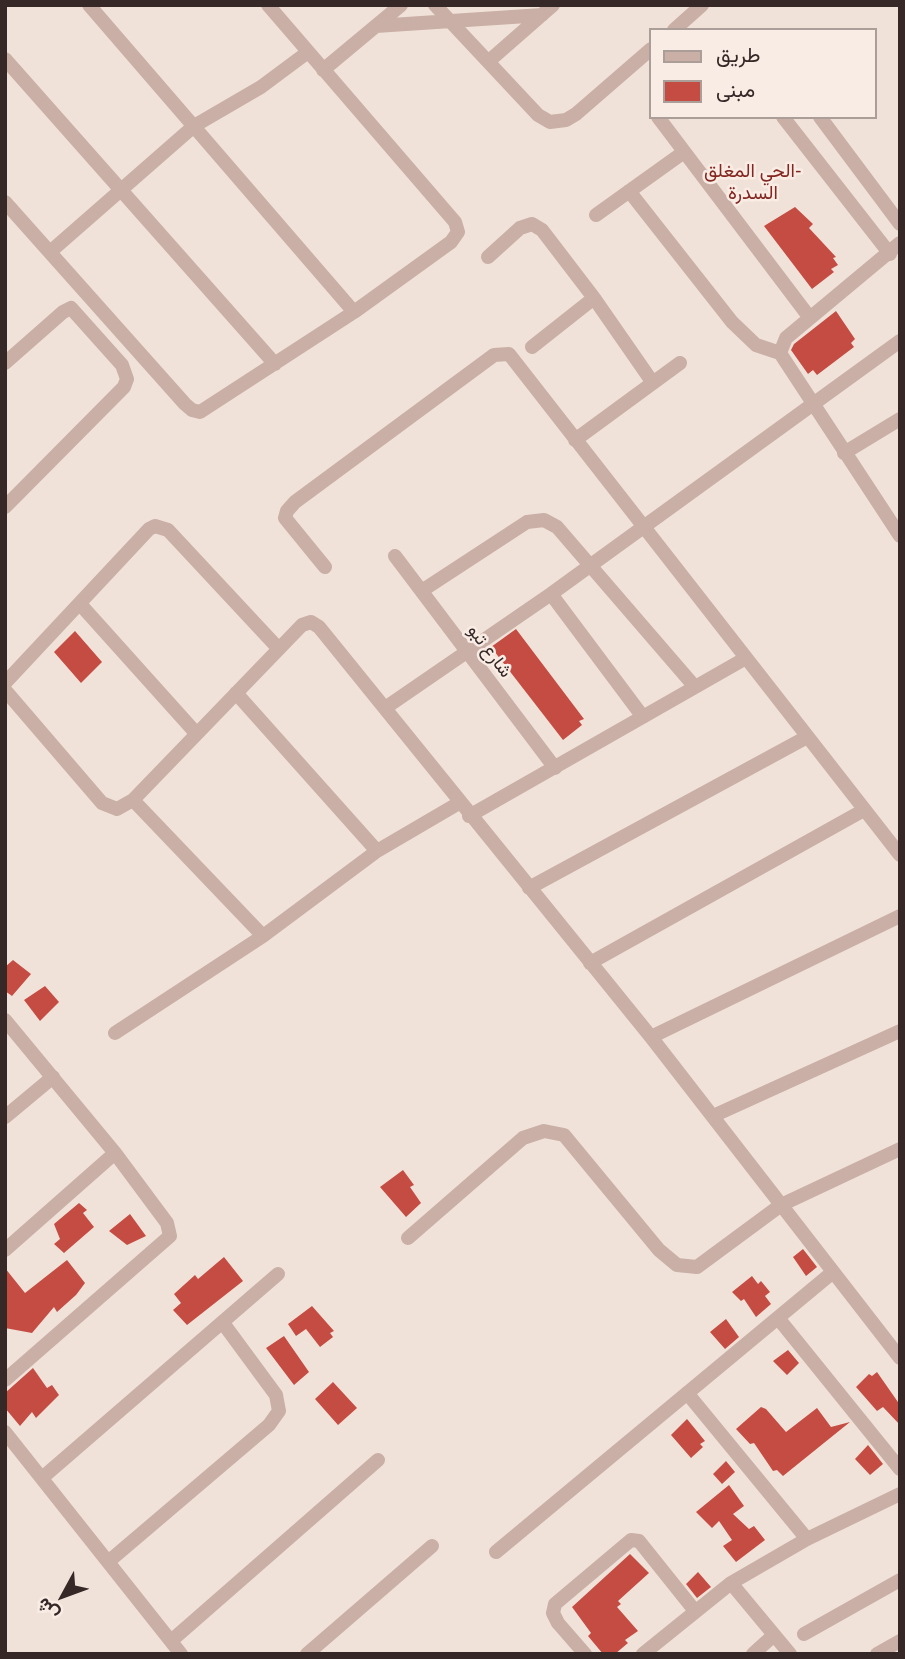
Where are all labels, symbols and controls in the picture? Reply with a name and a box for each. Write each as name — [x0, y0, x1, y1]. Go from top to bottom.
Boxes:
legend — [650, 28, 877, 119]
text: طريق — [716, 41, 761, 66]
text: مبنى — [716, 76, 755, 101]
district label: الحي المغلق- السدرة — [704, 160, 802, 204]
street label: شارع تبو — [463, 620, 517, 682]
north arrow — [28, 1561, 98, 1631]
text: ش — [31, 1594, 63, 1626]

